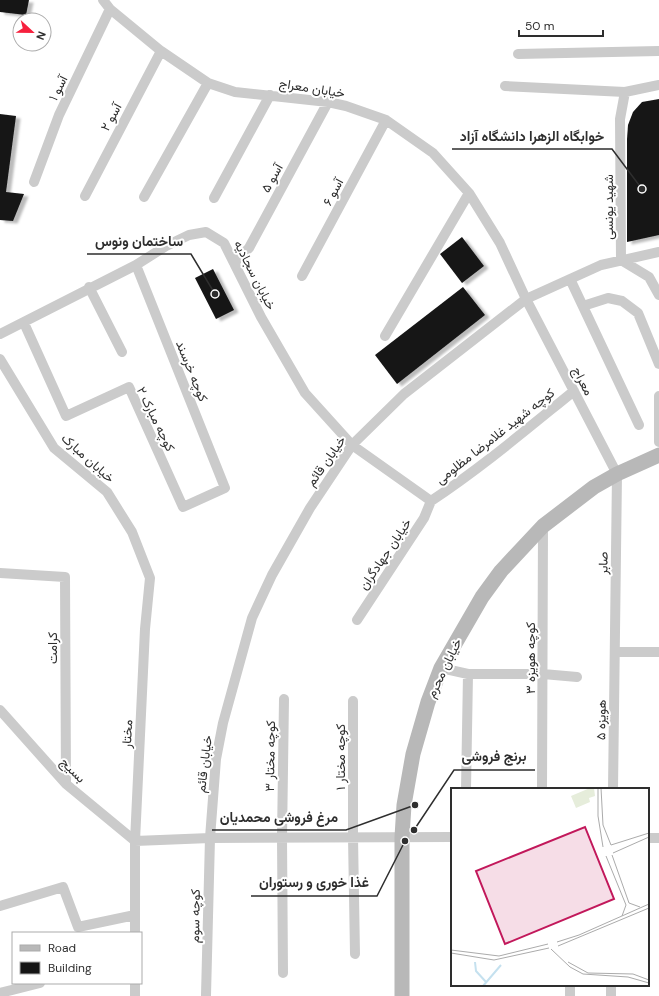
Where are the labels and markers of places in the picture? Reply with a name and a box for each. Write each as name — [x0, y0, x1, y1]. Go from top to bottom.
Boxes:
callout: خوابگاه الزهرا دانشگاه آزاد — [452, 123, 612, 149]
callout: ساختمان ونوس — [87, 228, 191, 254]
callout: برنج فروشی — [454, 744, 535, 770]
callout: مرغ فروشی محمدیان — [212, 804, 346, 830]
callout: غذا خوری و رستوران — [251, 870, 377, 896]

